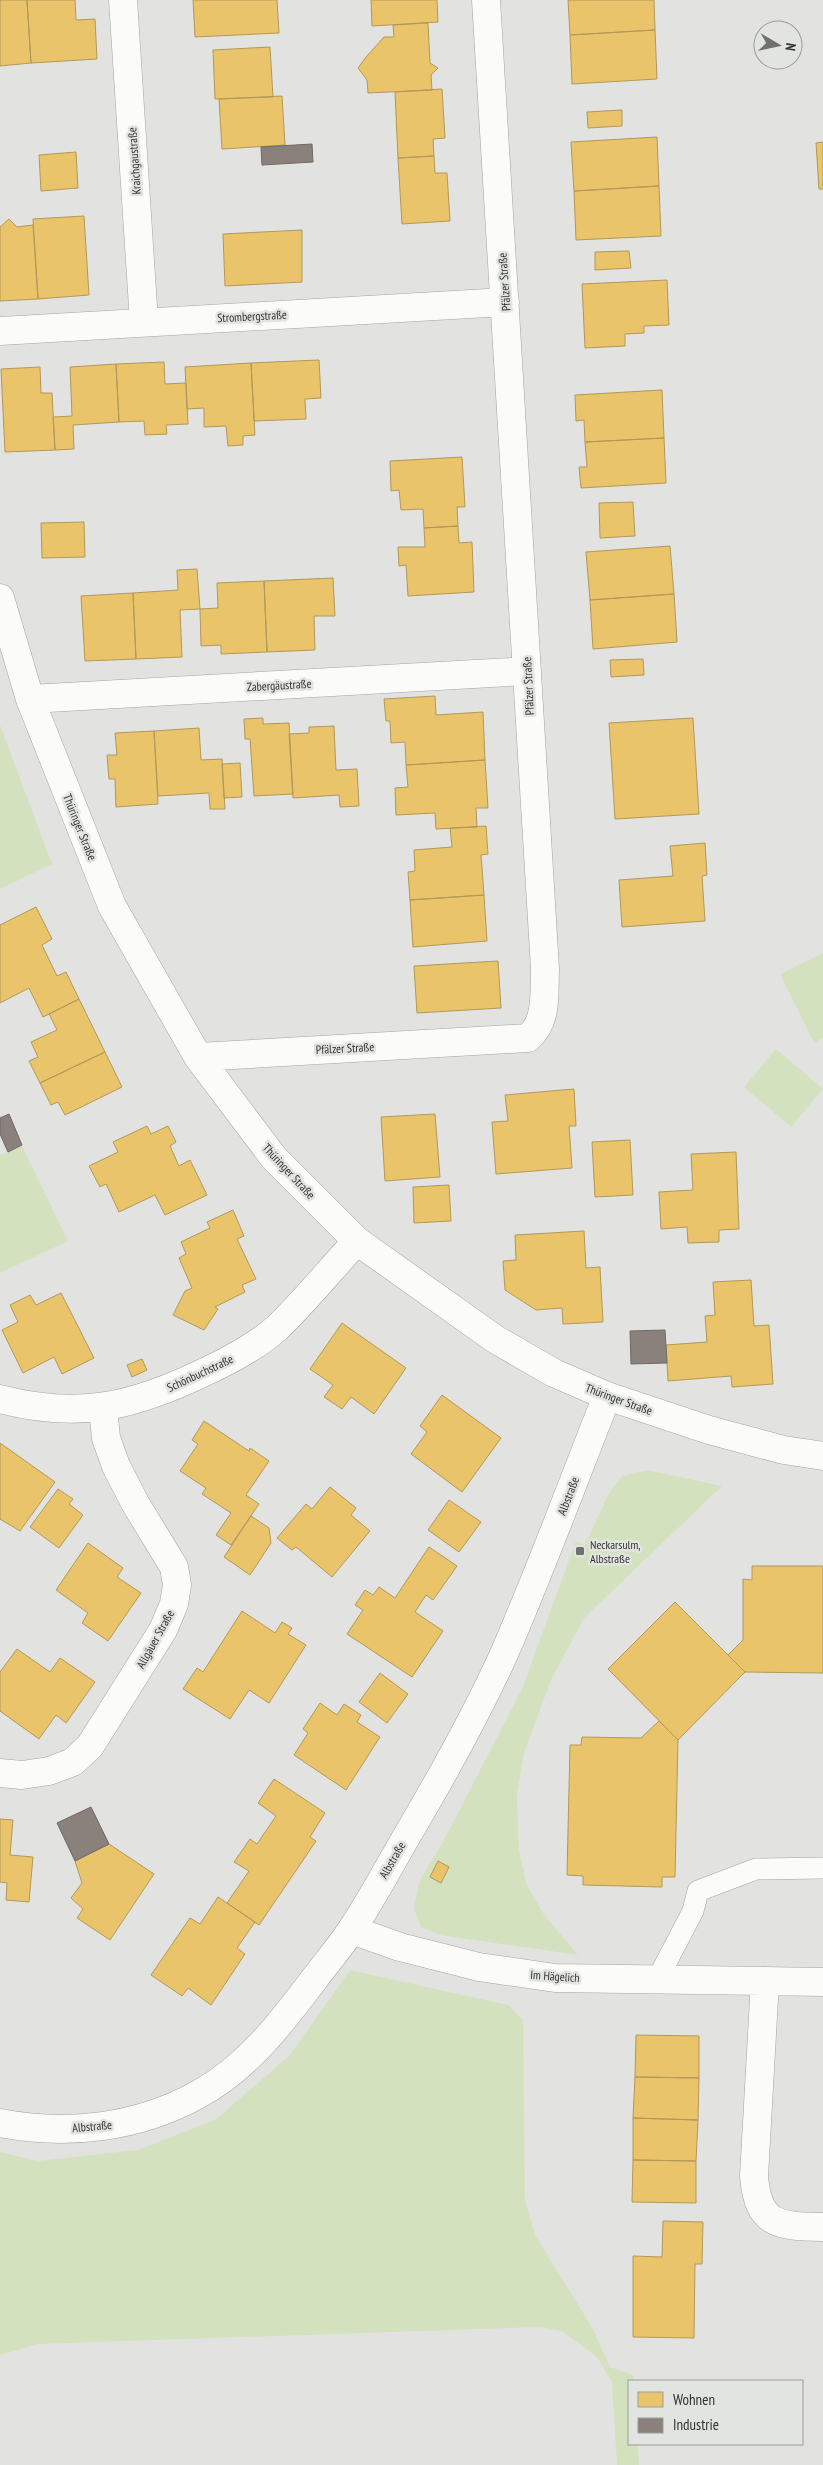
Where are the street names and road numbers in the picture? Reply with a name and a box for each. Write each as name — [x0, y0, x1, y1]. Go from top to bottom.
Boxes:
street label: Kraichgaustraße — [124, 127, 144, 195]
street label: Pfälzer Straße — [494, 252, 514, 312]
street label: Strombergstraße — [217, 307, 287, 325]
street label: Pfälzer Straße — [519, 656, 537, 716]
street label: Zabergäustraße — [246, 676, 312, 694]
street label: Thüringer Straße — [60, 792, 100, 862]
street label: Pfälzer Straße — [315, 1039, 375, 1057]
street label: Thüringer Straße — [260, 1140, 318, 1202]
street label: Schönbuchstraße — [164, 1351, 236, 1395]
street label: Thüringer Straße — [583, 1380, 655, 1418]
street label: Albstraße — [554, 1475, 582, 1517]
street label: Allgäuer Straße — [133, 1607, 177, 1671]
street label: Albstraße — [376, 1839, 409, 1881]
street label: Im Hägelich — [530, 1967, 580, 1985]
street label: Albstraße — [71, 2117, 113, 2135]

